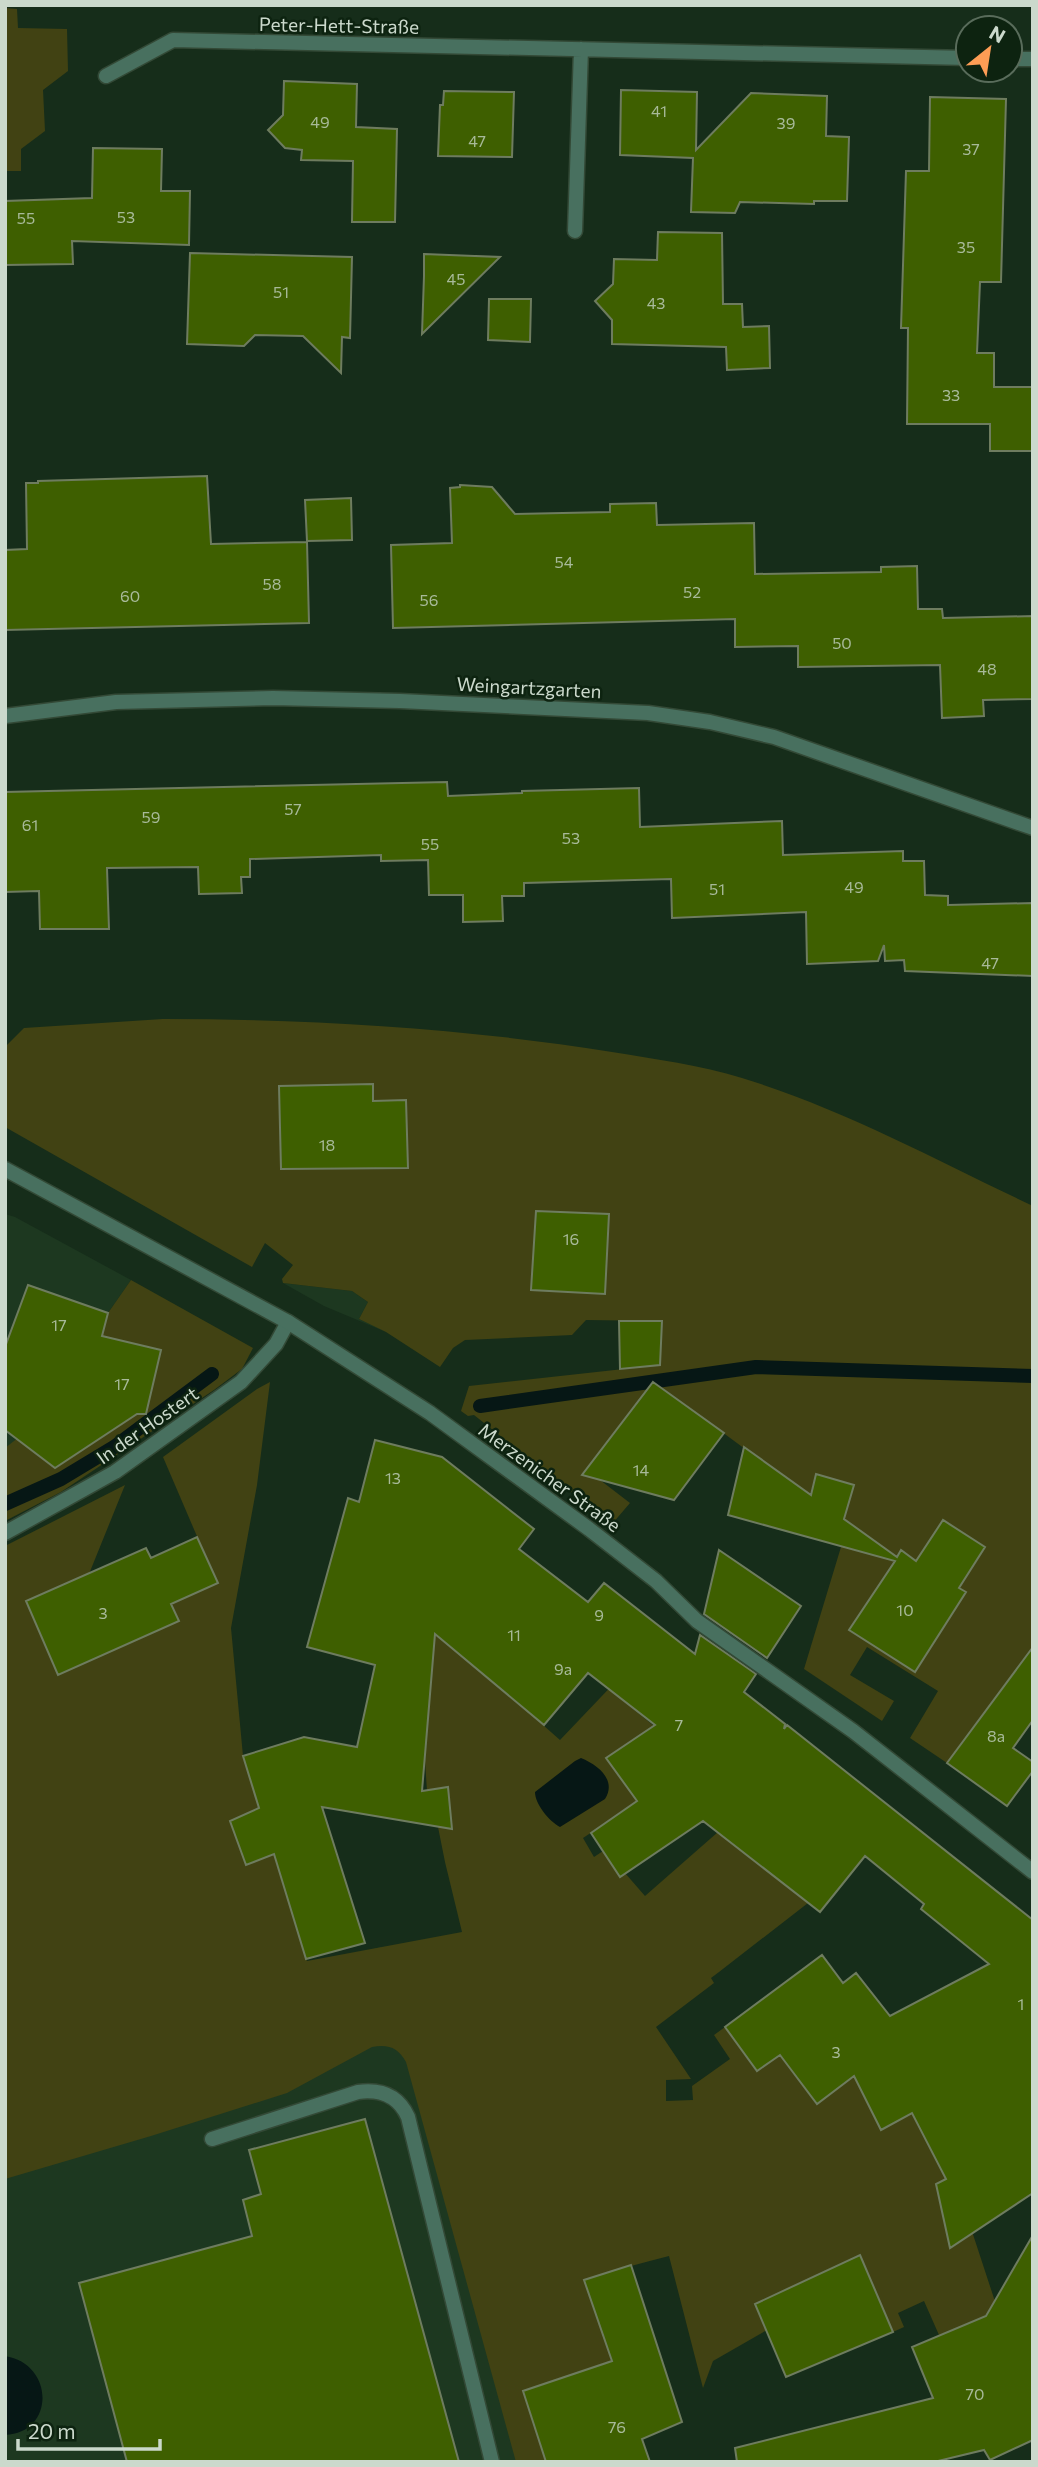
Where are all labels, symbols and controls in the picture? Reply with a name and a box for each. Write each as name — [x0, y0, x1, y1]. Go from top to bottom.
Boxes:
street label: Peter-Hett-Straße — [259, 12, 419, 38]
north arrow — [954, 14, 1024, 84]
text: N — [986, 20, 1010, 47]
house number: 41 — [651, 101, 667, 120]
house number: 49 — [310, 112, 330, 131]
house number: 39 — [777, 113, 795, 132]
house number: 47 — [468, 131, 486, 150]
house number: 37 — [962, 139, 980, 158]
house number: 53 — [117, 207, 135, 226]
house number: 55 — [17, 208, 35, 227]
house number: 35 — [957, 237, 975, 256]
house number: 45 — [447, 269, 465, 288]
house number: 51 — [273, 282, 289, 301]
house number: 43 — [647, 293, 665, 312]
house number: 33 — [942, 385, 960, 404]
house number: 54 — [555, 552, 574, 571]
house number: 58 — [263, 574, 281, 593]
house number: 52 — [683, 582, 701, 601]
house number: 60 — [120, 586, 140, 605]
house number: 56 — [420, 590, 438, 609]
house number: 50 — [832, 633, 852, 652]
house number: 48 — [977, 659, 997, 678]
street label: Weingartzgarten — [456, 672, 602, 702]
house number: 57 — [284, 799, 302, 818]
house number: 59 — [142, 807, 160, 826]
house number: 61 — [22, 815, 38, 834]
house number: 53 — [562, 828, 580, 847]
house number: 55 — [421, 834, 439, 853]
house number: 49 — [844, 877, 864, 896]
house number: 51 — [709, 879, 725, 898]
house number: 47 — [981, 953, 999, 972]
house number: 18 — [319, 1135, 335, 1154]
house number: 16 — [563, 1229, 579, 1248]
house number: 17 — [51, 1315, 67, 1334]
house number: 17 — [114, 1374, 130, 1393]
street label: In der Hostert — [92, 1381, 203, 1469]
street label: Merzenicher Straße — [474, 1418, 626, 1536]
house number: 14 — [633, 1460, 650, 1479]
house number: 13 — [385, 1468, 401, 1487]
house number: 10 — [896, 1600, 914, 1619]
house number: 3 — [98, 1603, 108, 1622]
house number: 9 — [594, 1605, 604, 1624]
house number: 11 — [507, 1625, 521, 1644]
house number: 9a — [554, 1659, 572, 1678]
house number: 7 — [675, 1715, 683, 1734]
house number: 8a — [987, 1726, 1005, 1745]
house number: 1 — [1018, 1994, 1024, 2013]
house number: 3 — [831, 2042, 841, 2061]
house number: 70 — [966, 2384, 984, 2403]
scale bar — [18, 2408, 159, 2452]
house number: 76 — [608, 2417, 626, 2436]
text: 20 m — [28, 2418, 76, 2443]

